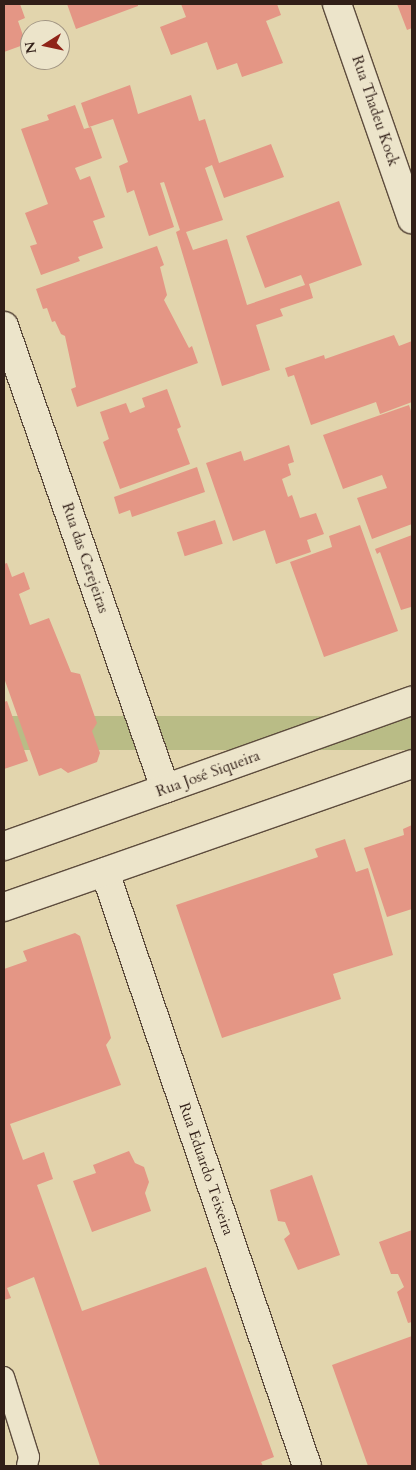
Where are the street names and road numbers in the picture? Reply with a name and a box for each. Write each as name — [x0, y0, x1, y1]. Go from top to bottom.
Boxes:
street label: Rua Thadeu Kock — [348, 53, 402, 169]
street label: Rua das Cerejeiras — [58, 500, 112, 616]
street label: Rua José Siqueira — [154, 747, 262, 801]
street label: Rua Eduardo Teixeira — [175, 1100, 237, 1238]

